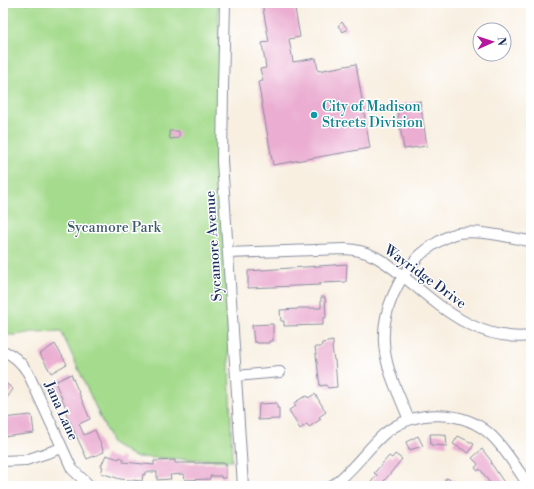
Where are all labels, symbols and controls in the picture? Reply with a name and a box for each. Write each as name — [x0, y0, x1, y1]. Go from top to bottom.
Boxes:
north arrow — [472, 22, 512, 62]
text: N — [494, 37, 508, 47]
place label: City of Madison Streets Division — [322, 98, 424, 132]
marker: City of Madison Streets Division — [309, 110, 319, 120]
street label: Sycamore Avenue — [201, 190, 227, 302]
park label: Sycamore Park — [67, 219, 161, 237]
street label: Wayridge Drive — [380, 241, 470, 313]
street label: Jana Lane — [40, 378, 82, 443]

